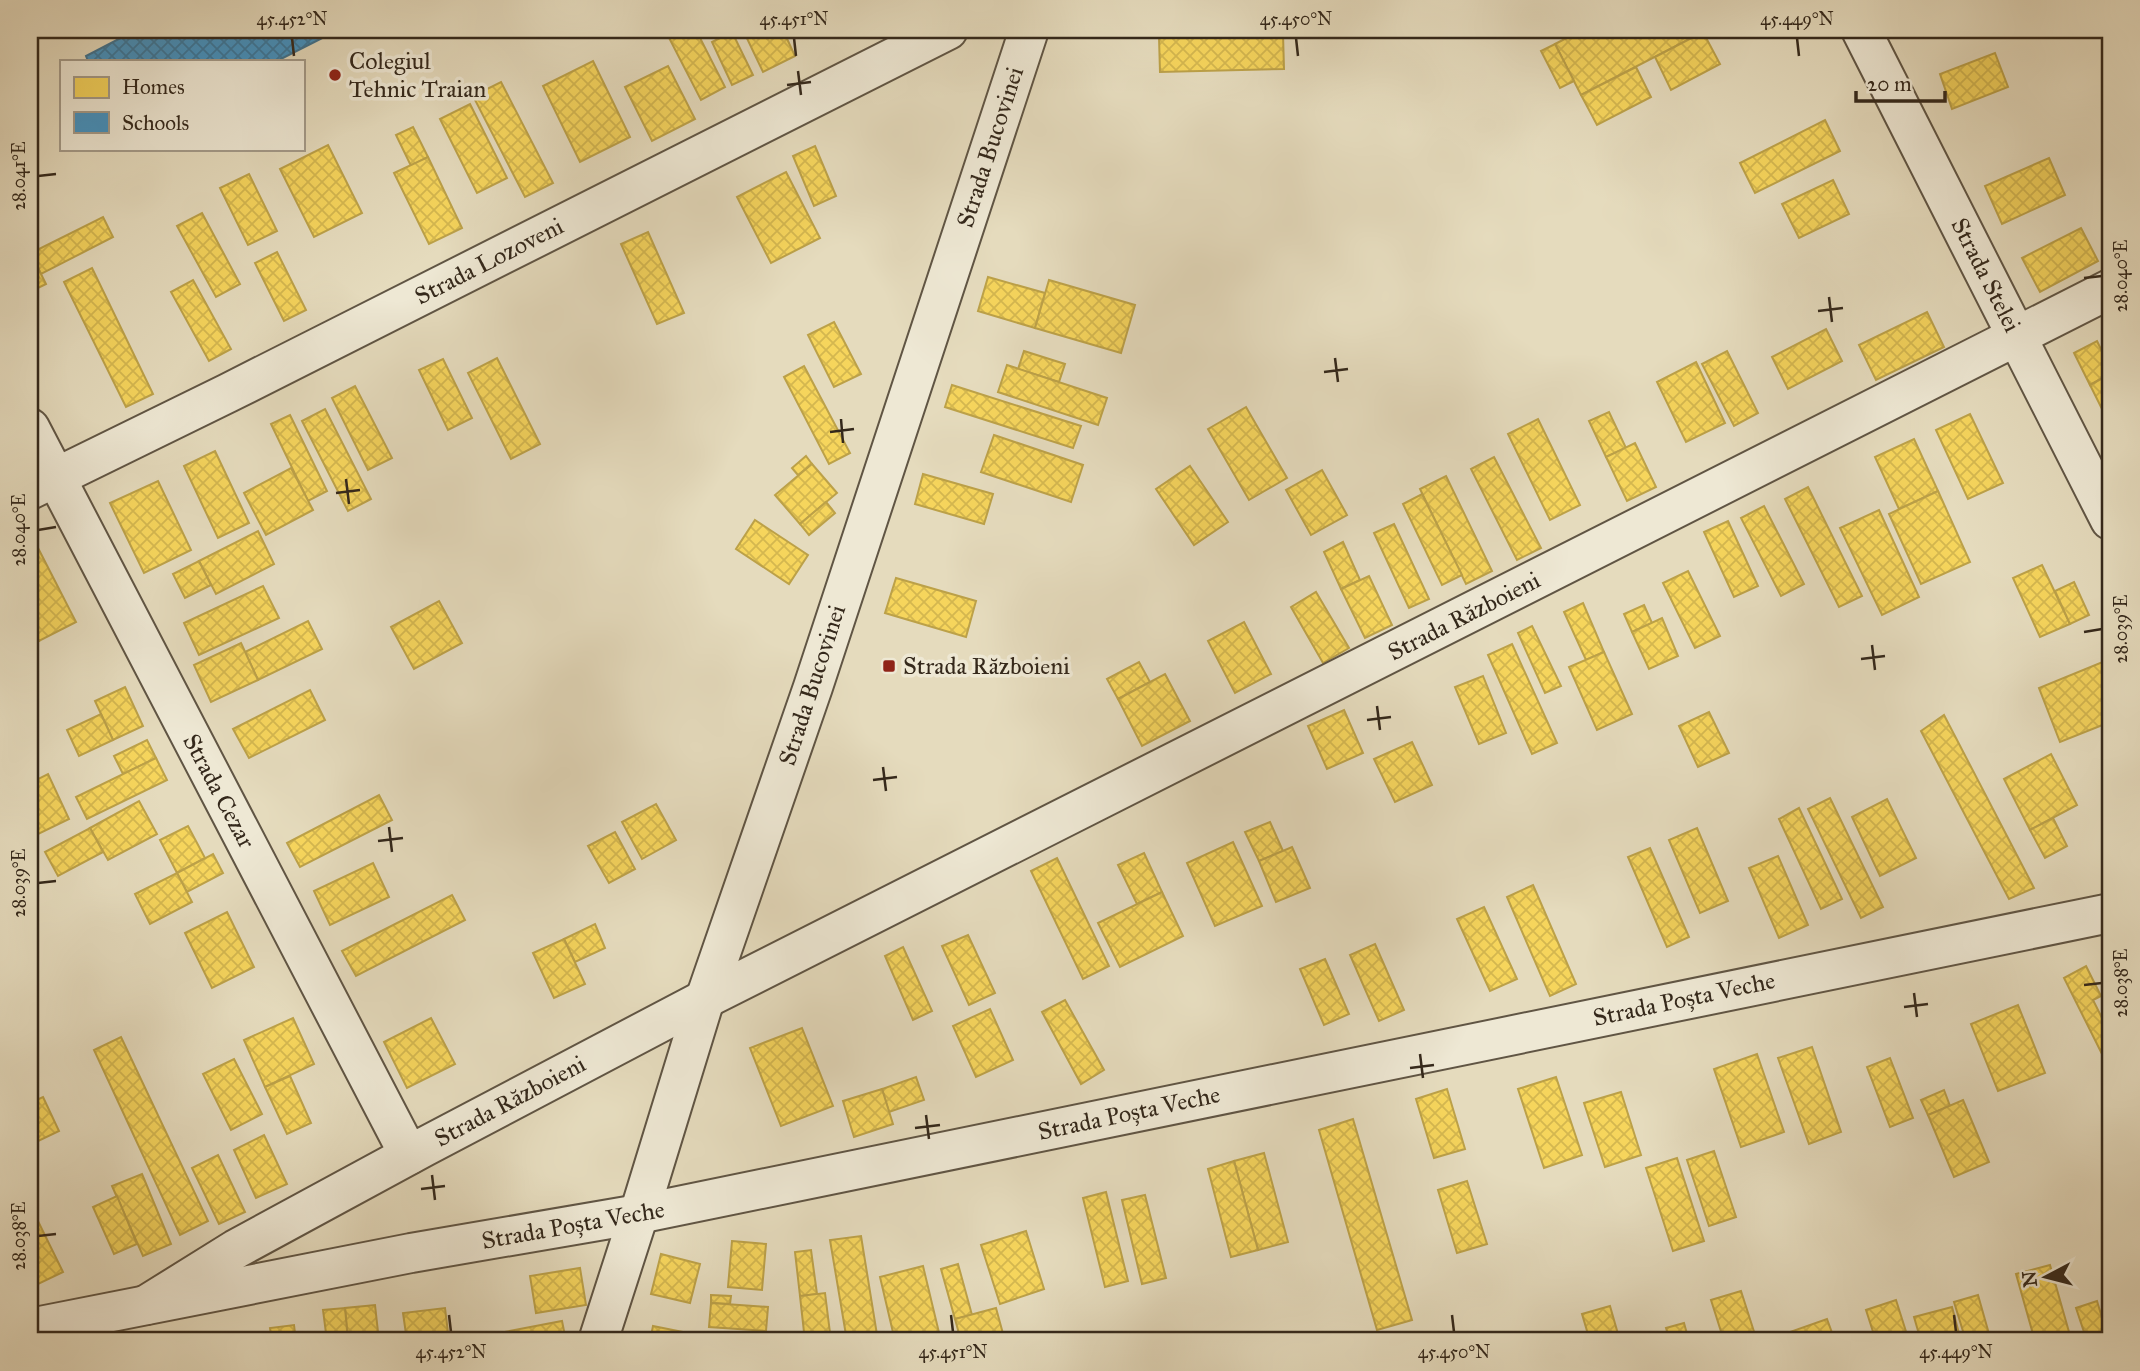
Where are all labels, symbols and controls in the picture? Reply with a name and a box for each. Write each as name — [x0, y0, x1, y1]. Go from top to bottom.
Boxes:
text: 45.452°N — [257, 8, 327, 30]
text: 45.451°N — [759, 8, 829, 30]
text: 45.450°N — [1260, 8, 1332, 30]
text: 45.449°N — [1760, 8, 1834, 30]
place label: Colegiul Tehnic Traian — [349, 46, 486, 104]
legend — [60, 60, 304, 150]
scale bar — [1856, 60, 1946, 104]
street label: Strada Bucovinei — [950, 62, 1030, 231]
marker: Colegiul Tehnic Traian — [327, 67, 343, 83]
text: 20 m — [1867, 71, 1912, 97]
text: Homes — [122, 74, 185, 100]
text: Schools — [122, 110, 189, 136]
text: 28.041°E — [8, 141, 30, 211]
street label: Strada Lozoveni — [410, 211, 569, 311]
street label: Strada Stelei — [1944, 213, 2028, 337]
text: 28.040°E — [2110, 240, 2132, 312]
text: 28.040°E — [8, 494, 30, 566]
street label: Strada Războieni — [1383, 565, 1546, 667]
text: 28.039°E — [2110, 594, 2132, 663]
street label: Strada Bucovinei — [772, 600, 852, 769]
place label: Strada Războieni — [903, 651, 1070, 681]
marker: Strada Războieni — [881, 658, 897, 674]
street label: Strada Cezar — [176, 729, 262, 853]
text: 28.039°E — [8, 848, 30, 917]
text: 28.038°E — [2110, 948, 2132, 1017]
street label: Strada Poșta Veche — [1590, 965, 1778, 1033]
street label: Strada Războieni — [429, 1048, 591, 1153]
street label: Strada Poșta Veche — [1035, 1079, 1223, 1147]
street label: Strada Poșta Veche — [479, 1194, 667, 1256]
text: 28.038°E — [8, 1201, 30, 1270]
north arrow — [2010, 1242, 2080, 1312]
text: N — [2017, 1270, 2042, 1288]
text: 45.452°N — [416, 1341, 486, 1363]
text: 45.451°N — [918, 1341, 988, 1363]
text: 45.450°N — [1418, 1341, 1490, 1363]
text: 45.449°N — [1919, 1341, 1993, 1363]

